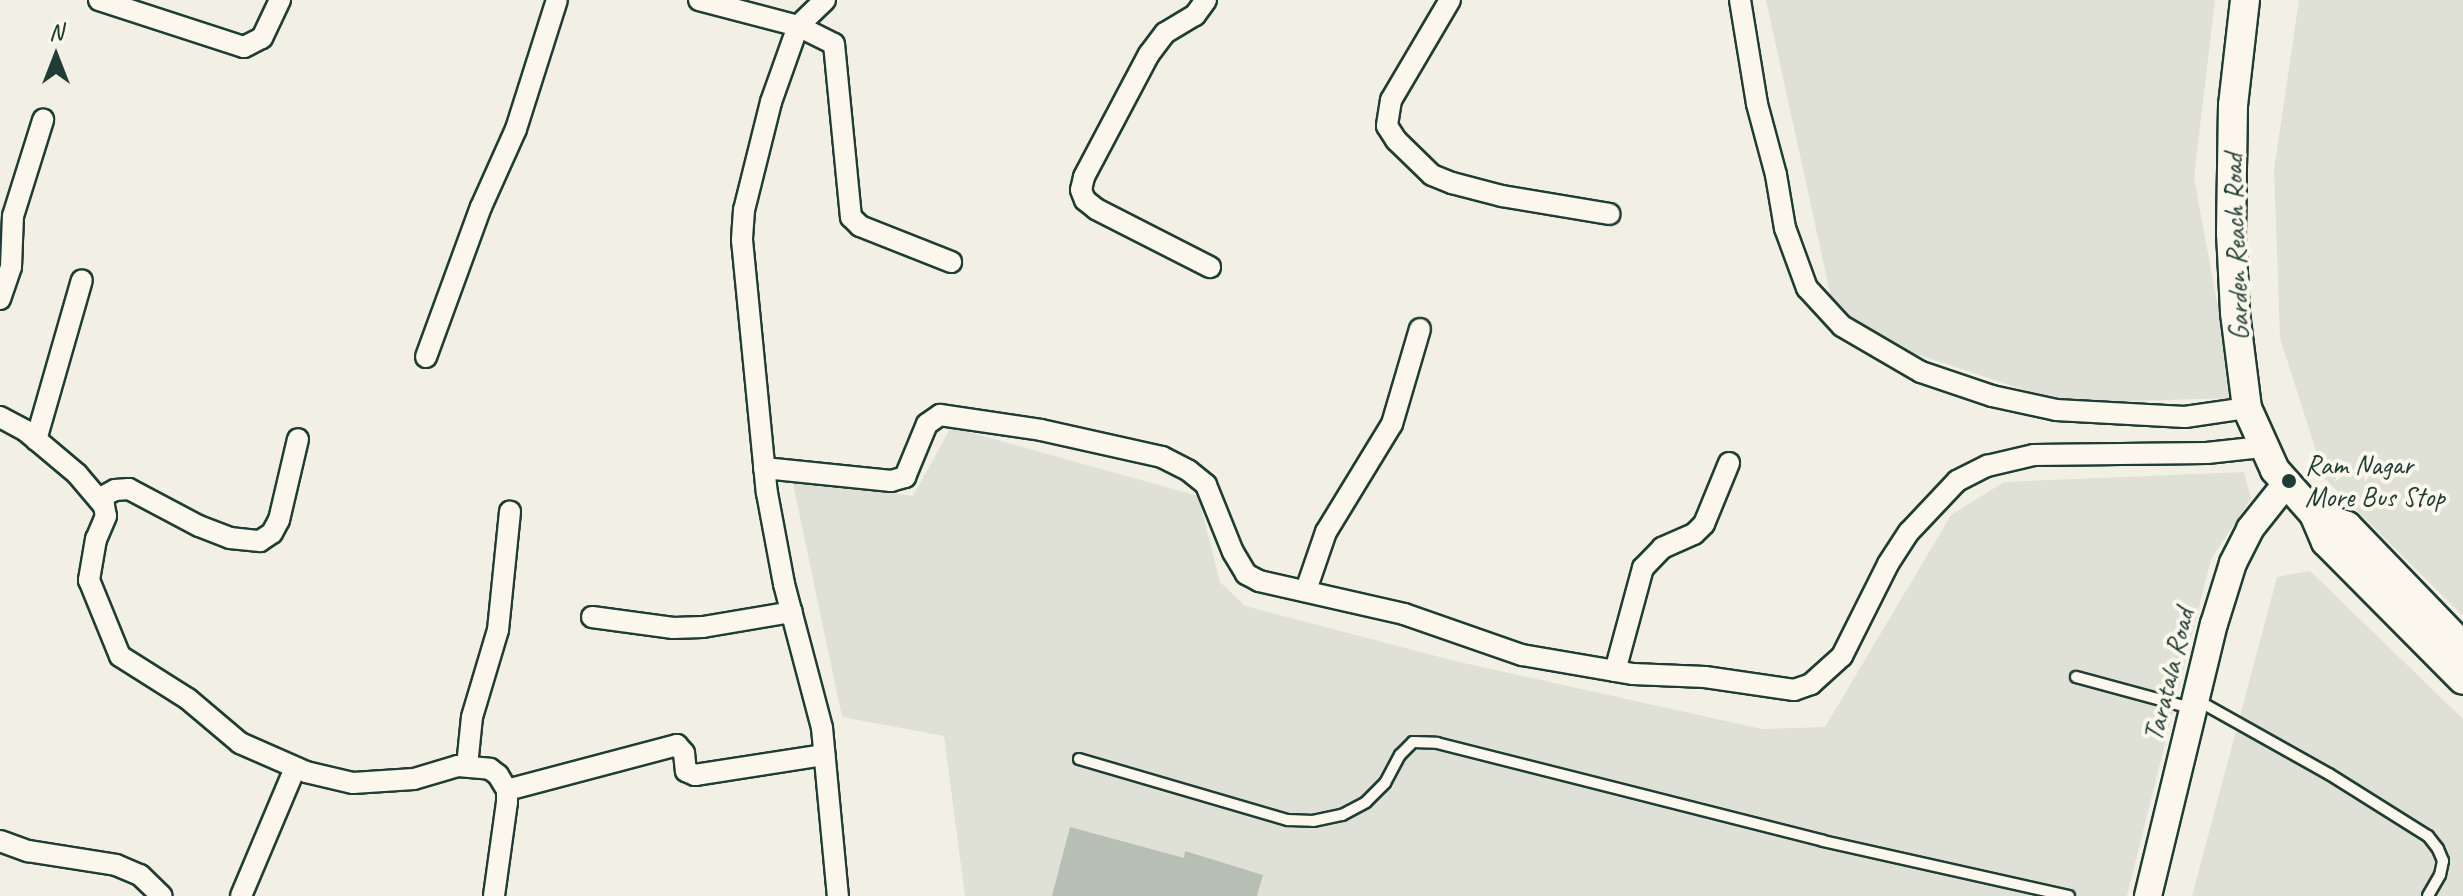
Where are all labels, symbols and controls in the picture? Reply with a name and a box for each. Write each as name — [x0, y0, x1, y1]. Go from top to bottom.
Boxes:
north arrow — [16, 16, 96, 96]
text: N — [49, 18, 63, 46]
street label: Garden Reach Road — [2216, 153, 2256, 341]
place label: Ram Nagar More Bus Stop — [2305, 448, 2446, 514]
marker: Ram Nagar More Bus Stop — [2280, 472, 2298, 490]
street label: Taratala Road — [2136, 605, 2202, 745]

